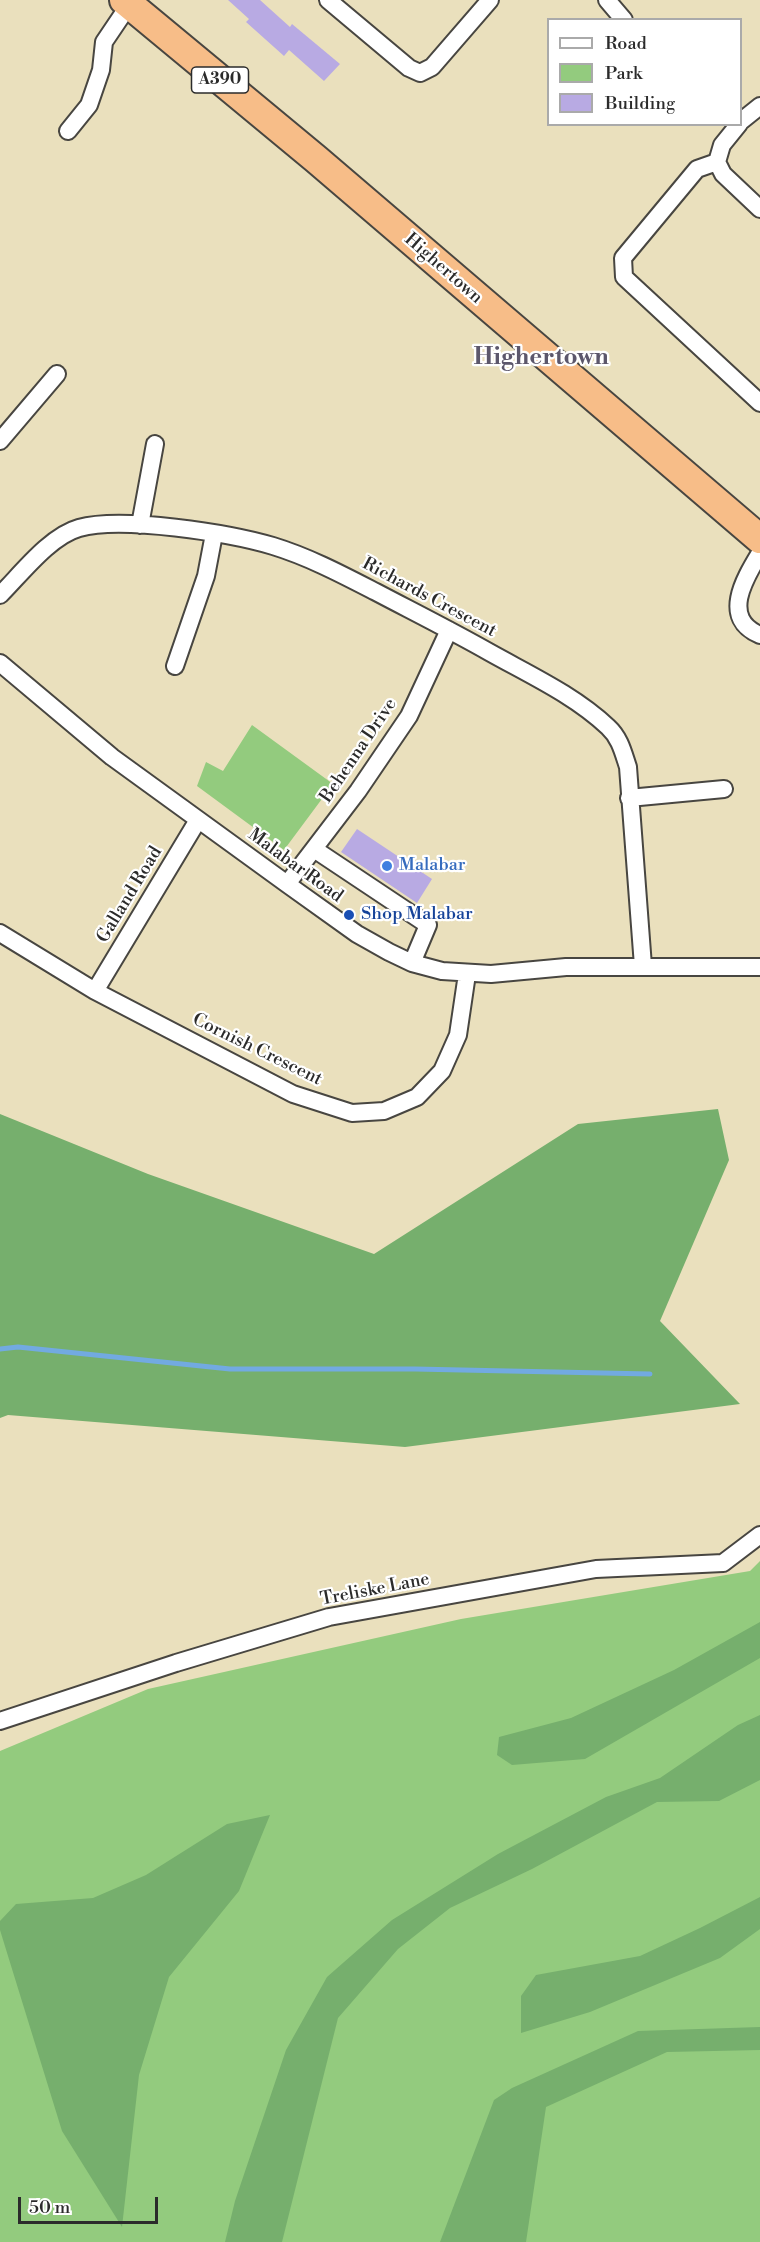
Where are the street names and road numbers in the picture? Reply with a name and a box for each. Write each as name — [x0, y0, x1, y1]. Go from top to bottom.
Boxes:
road number: A390 — [192, 67, 248, 93]
street label: Highertown — [399, 229, 487, 309]
street label: Richards Crescent — [358, 554, 500, 642]
street label: Behenna Drive — [316, 695, 402, 807]
street label: Malabar Road — [243, 824, 347, 908]
street label: Galland Road — [93, 843, 167, 947]
street label: Cornish Crescent — [189, 1009, 325, 1091]
street label: Treliske Lane — [319, 1569, 431, 1611]

